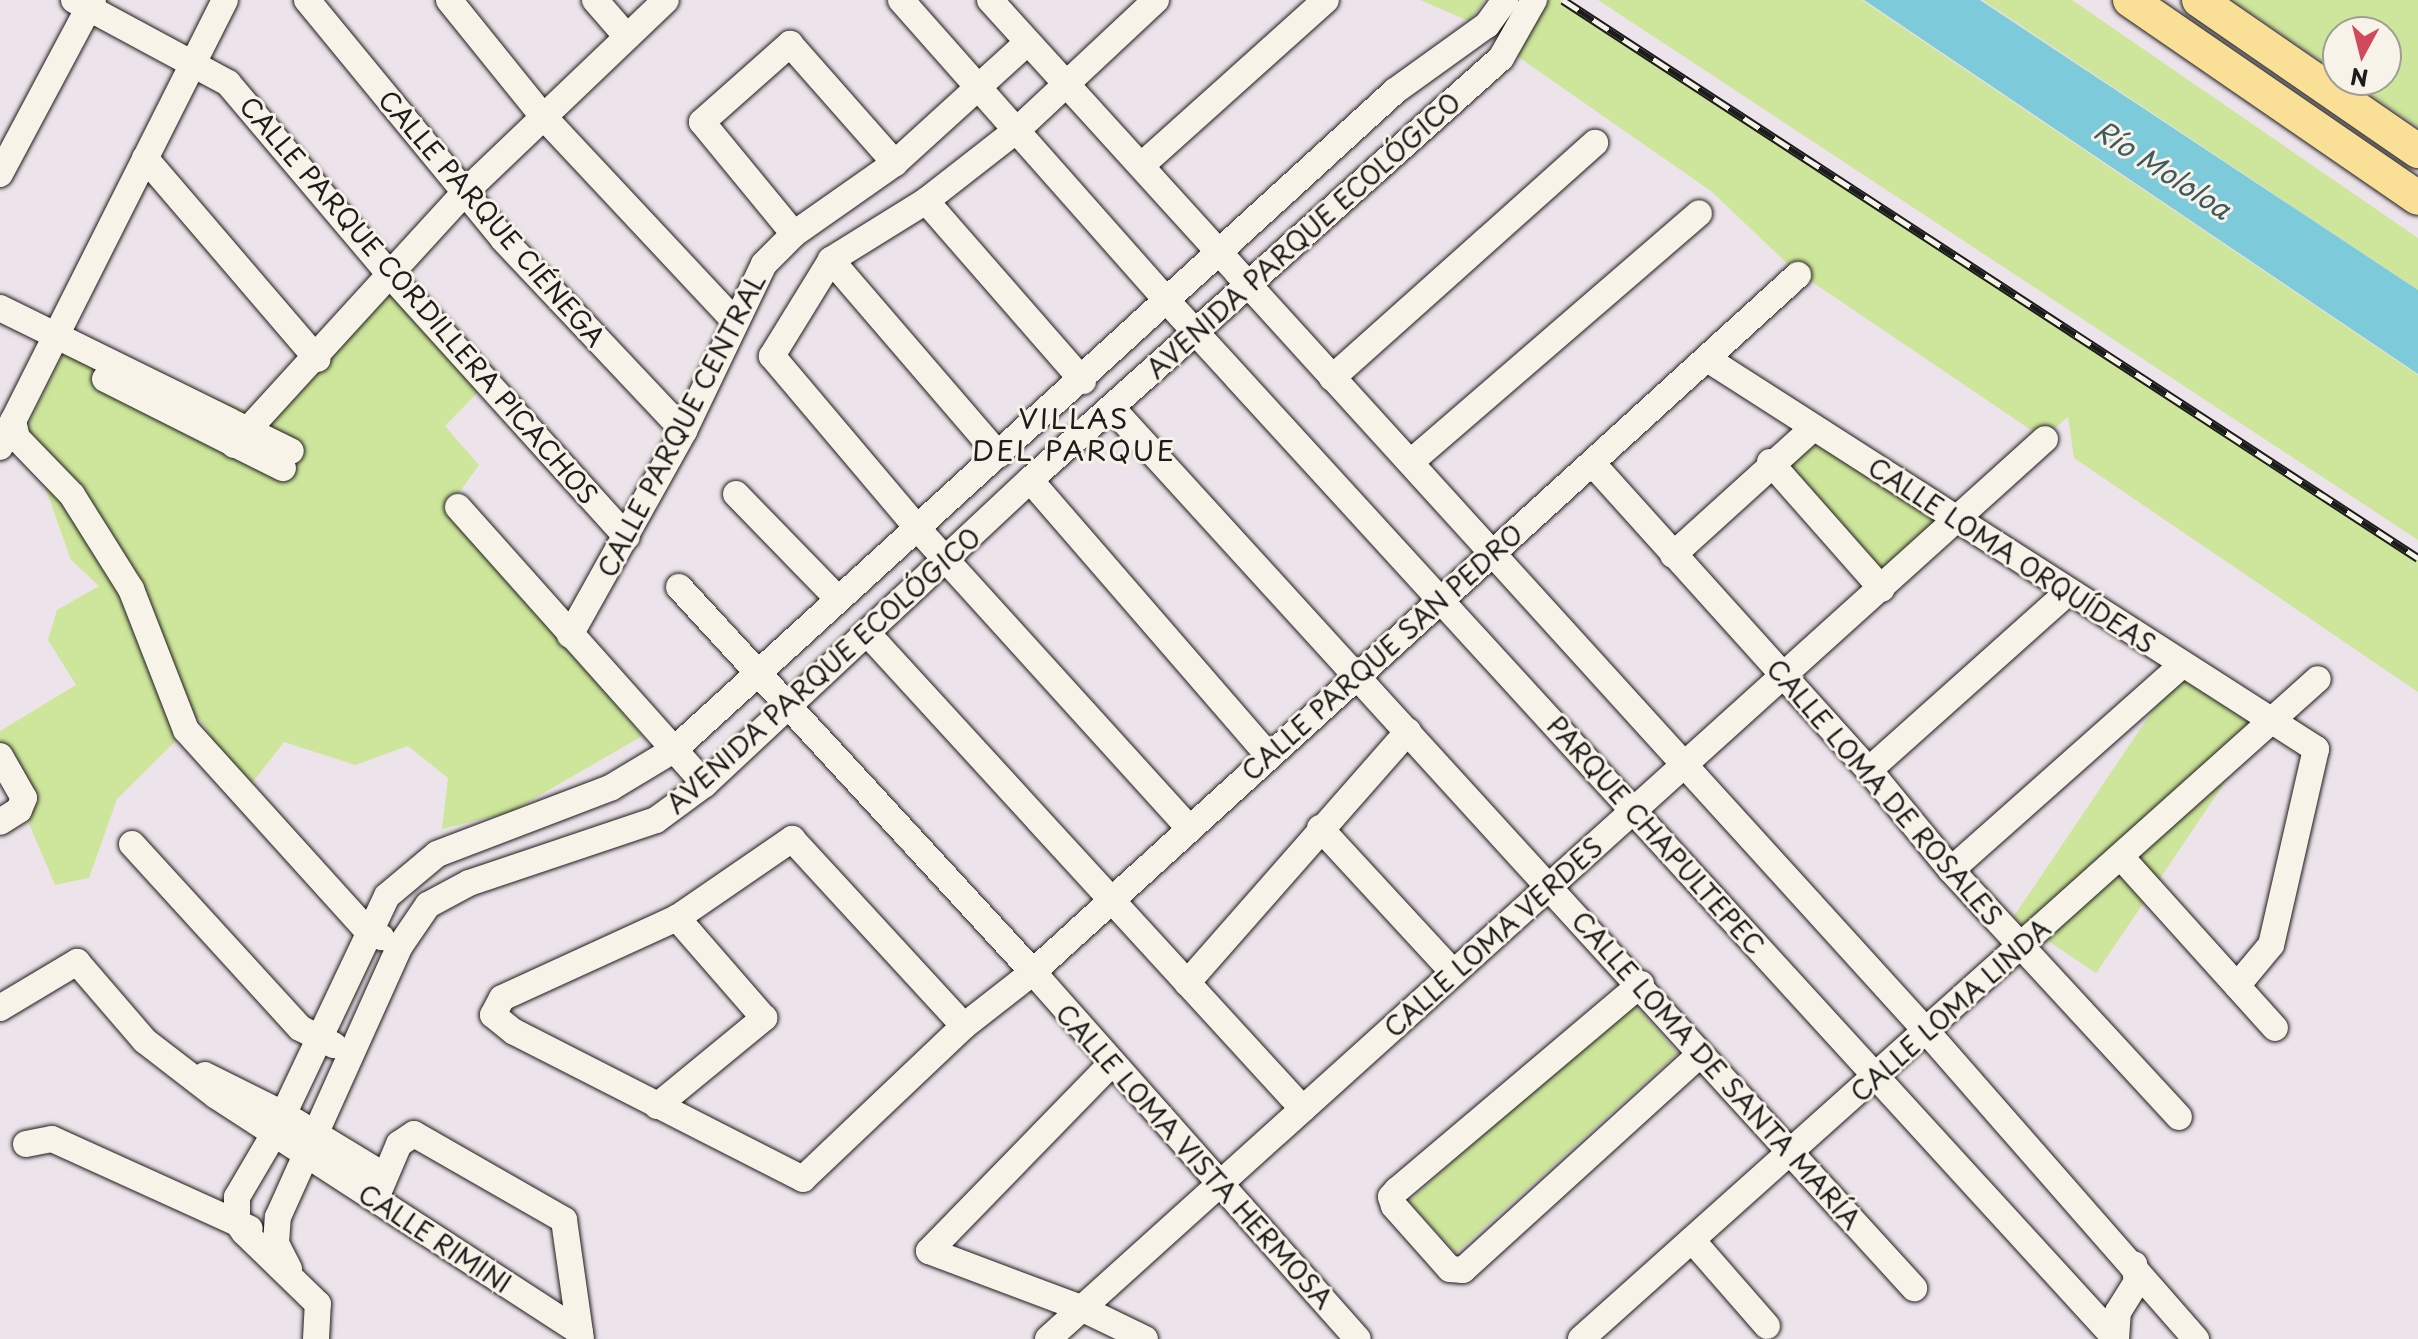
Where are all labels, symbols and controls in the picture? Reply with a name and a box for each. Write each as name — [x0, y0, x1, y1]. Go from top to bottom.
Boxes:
north arrow — [2322, 16, 2402, 96]
text: N — [2349, 61, 2370, 96]
street label: CALLE PARQUE CIÉNEGA — [372, 83, 612, 353]
street label: AVENIDA PARQUE ECOLÓGICO — [1143, 88, 1463, 382]
street label: CALLE PARQUE CORDILLERA PICACHOS — [233, 90, 605, 510]
water label: Río Mololoa — [2088, 112, 2238, 226]
street label: CALLE PARQUE CENTRAL — [591, 268, 771, 582]
district label: VILLAS DEL PARQUE — [973, 401, 1175, 467]
street label: CALLE LOMA ORQUÍDEAS — [1862, 450, 2162, 660]
street label: CALLE PARQUE SAN PEDRO — [1235, 518, 1529, 786]
street label: AVENIDA PARQUE ECOLÓGICO — [663, 523, 983, 817]
street label: CALLE LOMA DE ROSALES — [1759, 651, 2011, 933]
street label: PARQUE CHAPULTEPEC — [1541, 709, 1771, 961]
street label: CALLE LOMA VERDES — [1377, 830, 1609, 1044]
street label: CALLE LOMA DE SANTA MARÍA — [1566, 904, 1868, 1236]
street label: CALLE LOMA LINDA — [1843, 912, 2057, 1108]
street label: CALLE LOMA VISTA HERMOSA — [1050, 998, 1340, 1314]
street label: CALLE RIMINI — [352, 1176, 518, 1300]

